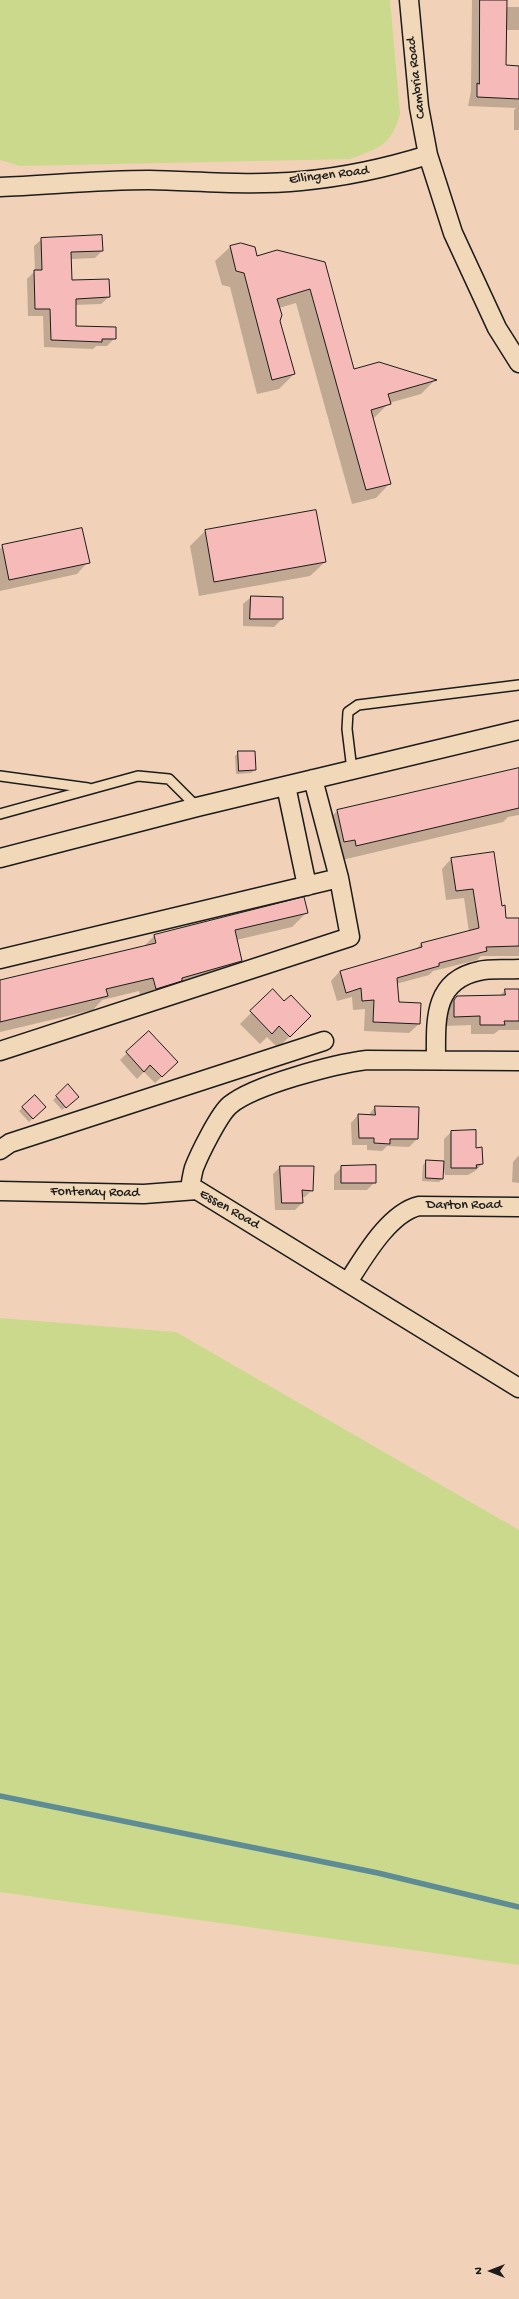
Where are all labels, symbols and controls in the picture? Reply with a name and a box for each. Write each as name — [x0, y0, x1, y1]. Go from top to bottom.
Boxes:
street label: Cambria Road — [404, 36, 430, 120]
street label: Ellingen Road — [288, 163, 370, 189]
street label: Fontenay Road — [50, 1184, 140, 1202]
street label: Essen Road — [196, 1186, 262, 1234]
street label: Darton Road — [426, 1198, 502, 1214]
north arrow — [471, 2251, 511, 2291]
text: N — [473, 2267, 485, 2275]

